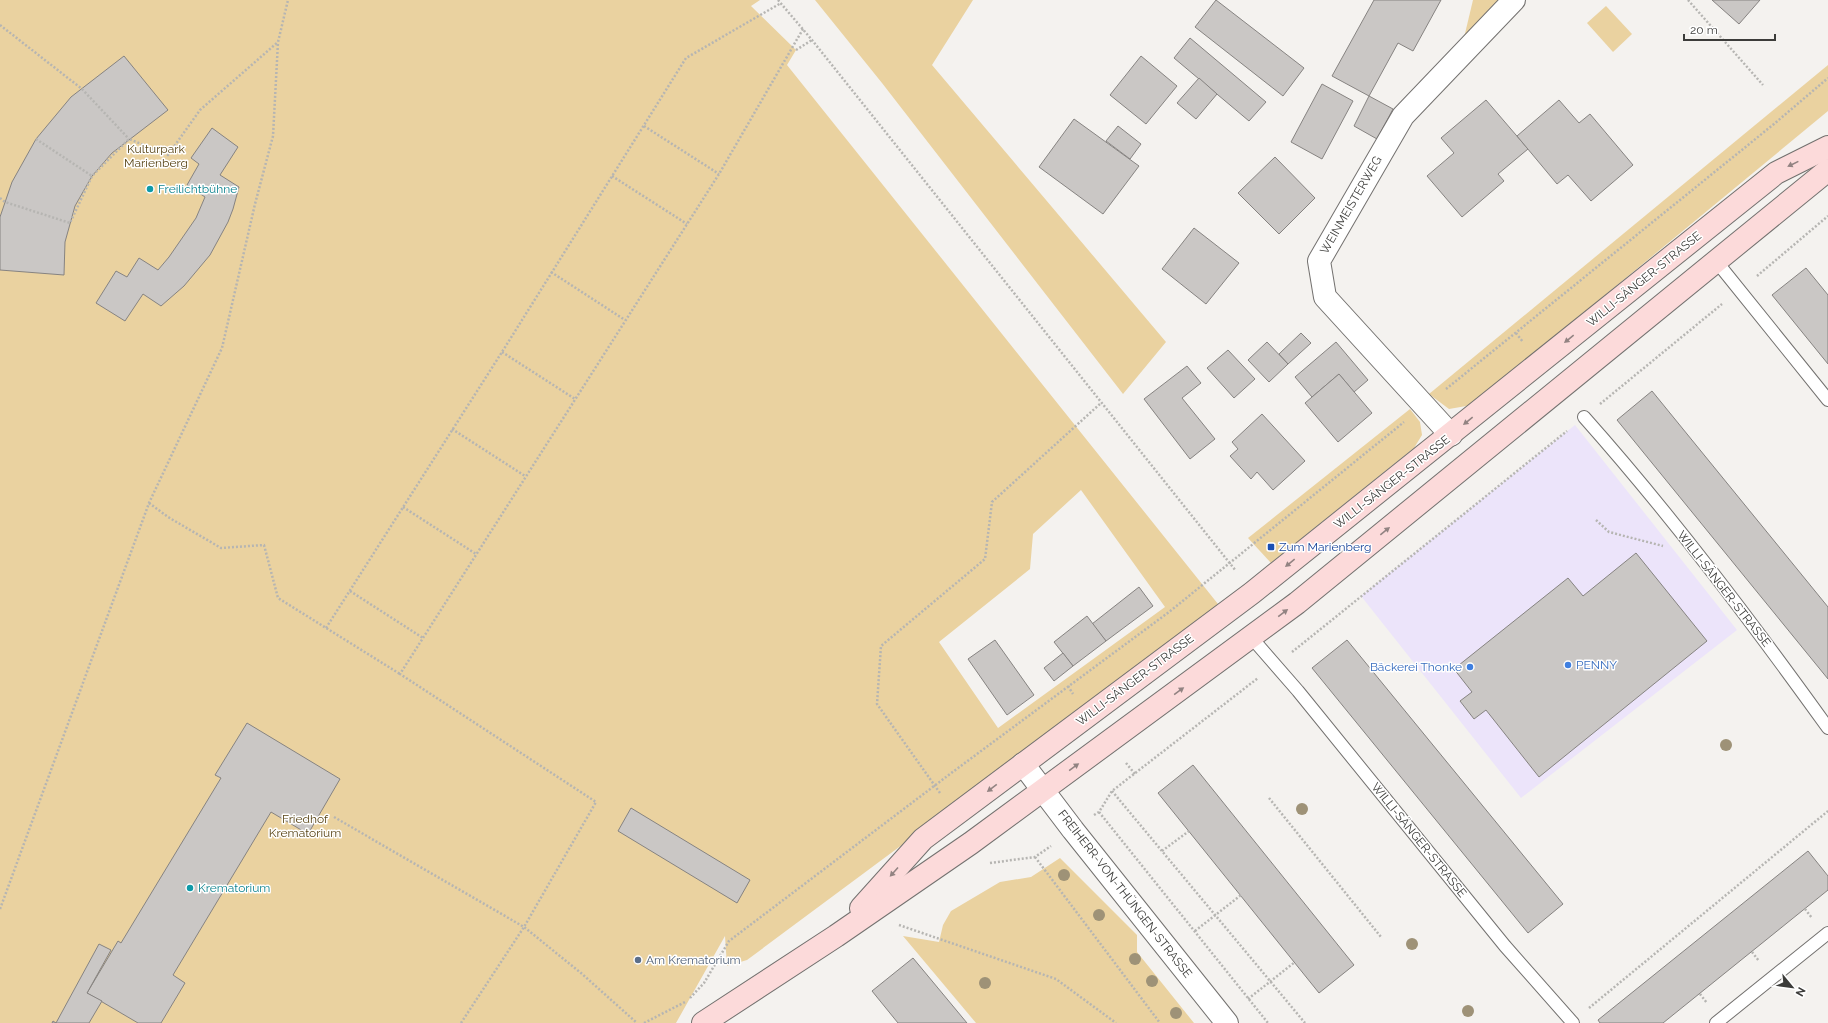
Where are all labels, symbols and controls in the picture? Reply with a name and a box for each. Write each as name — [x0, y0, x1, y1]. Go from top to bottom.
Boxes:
scale bar — [1684, 16, 1775, 42]
text: 20 m — [1690, 23, 1718, 37]
park label: Kulturpark Marienberg — [124, 142, 188, 170]
street label: WEINMEISTERWEG — [1317, 154, 1385, 256]
one-way arrow — [1787, 161, 1799, 168]
place label: Freilichtbühne — [158, 182, 237, 196]
marker: Freilichtbühne — [145, 184, 155, 194]
street label: WILLI-SÄNGER-STRASSE — [1584, 229, 1704, 329]
one-way arrow — [1564, 335, 1575, 343]
one-way arrow — [1463, 416, 1474, 425]
street label: WILLI-SÄNGER-STRASSE — [1331, 432, 1453, 532]
one-way arrow — [1379, 527, 1390, 536]
street label: WILLI-SÄNGER-STRASSE — [1674, 528, 1774, 650]
place label: Zum Marienberg — [1279, 540, 1371, 554]
marker: Zum Marienberg — [1266, 542, 1276, 552]
one-way arrow — [1285, 558, 1296, 567]
one-way arrow — [1278, 608, 1289, 617]
street label: WILLI-SÄNGER-STRASSE — [1074, 631, 1196, 729]
place label: PENNY — [1576, 658, 1617, 672]
place label: Bäckerei Thonke — [1370, 660, 1462, 674]
marker: PENNY — [1563, 660, 1573, 670]
marker: Bäckerei Thonke — [1465, 662, 1475, 672]
one-way arrow — [1174, 686, 1185, 695]
one-way arrow — [1069, 763, 1079, 771]
street label: WILLI-SÄNGER-STRASSE — [1369, 780, 1469, 900]
one-way arrow — [987, 783, 998, 792]
street label: FREIHERR-VON-THÜNGEN-STRASSE — [1055, 807, 1195, 981]
park label: Friedhof Krematorium — [269, 812, 341, 840]
one-way arrow — [889, 867, 899, 877]
place label: Krematorium — [198, 881, 270, 895]
marker: Krematorium — [185, 883, 195, 893]
place label: Am Krematorium — [646, 953, 741, 967]
marker: Am Krematorium — [633, 955, 643, 965]
north arrow — [1772, 967, 1812, 1007]
text: N — [1793, 985, 1808, 998]

